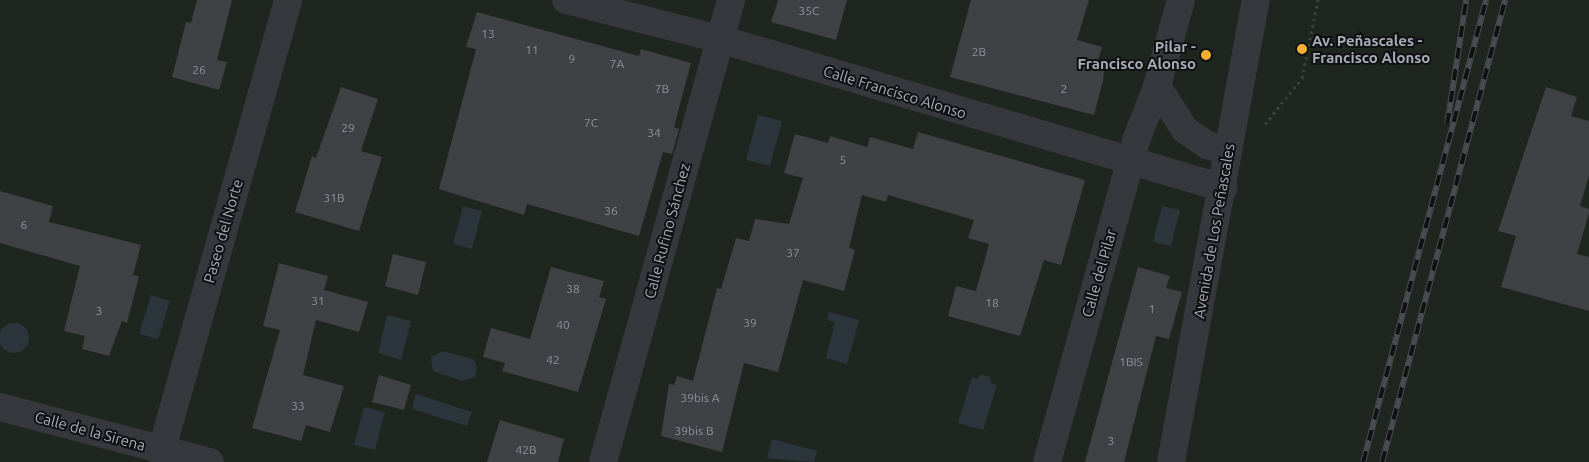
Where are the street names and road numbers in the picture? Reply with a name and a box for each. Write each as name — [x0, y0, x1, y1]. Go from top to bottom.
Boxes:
street label: Calle Francisco Alonso — [821, 62, 969, 122]
street label: Avenida de Los Peñascales — [1190, 142, 1238, 320]
street label: Calle Rufino Sánchez — [640, 161, 694, 301]
street label: Paseo del Norte — [200, 177, 246, 285]
street label: Calle del Pilar — [1078, 227, 1120, 319]
street label: Calle de la Sirena — [33, 408, 147, 454]

